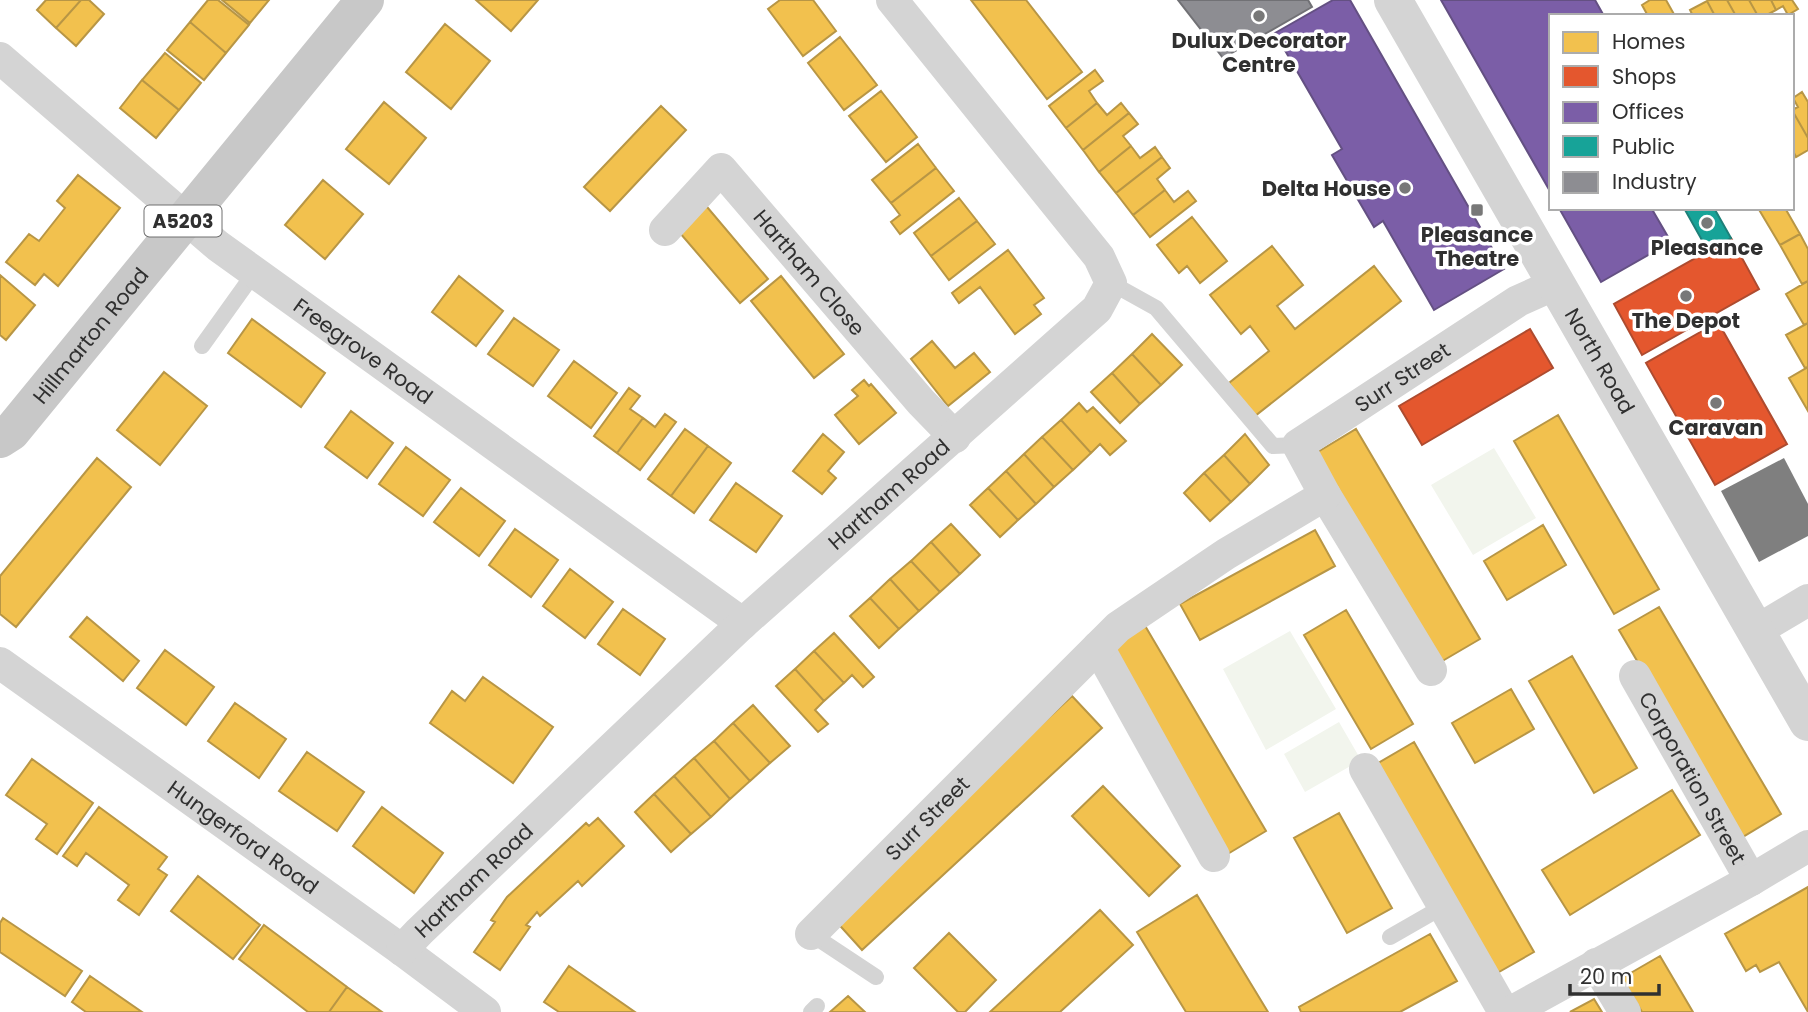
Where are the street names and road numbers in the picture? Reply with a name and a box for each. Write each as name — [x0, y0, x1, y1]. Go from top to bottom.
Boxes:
street label: Hartham Close — [747, 203, 872, 342]
road number: A5203 — [144, 206, 222, 236]
street label: Hillmarton Road — [26, 261, 155, 410]
street label: Freegrove Road — [288, 291, 439, 411]
street label: North Road — [1558, 303, 1642, 419]
street label: Surr Street — [1349, 335, 1455, 419]
street label: Hartham Road — [821, 432, 956, 556]
street label: Corporation Street — [1632, 686, 1753, 869]
street label: Surr Street — [878, 769, 976, 867]
street label: Hungerford Road — [162, 773, 325, 901]
street label: Hartham Road — [408, 817, 539, 944]

